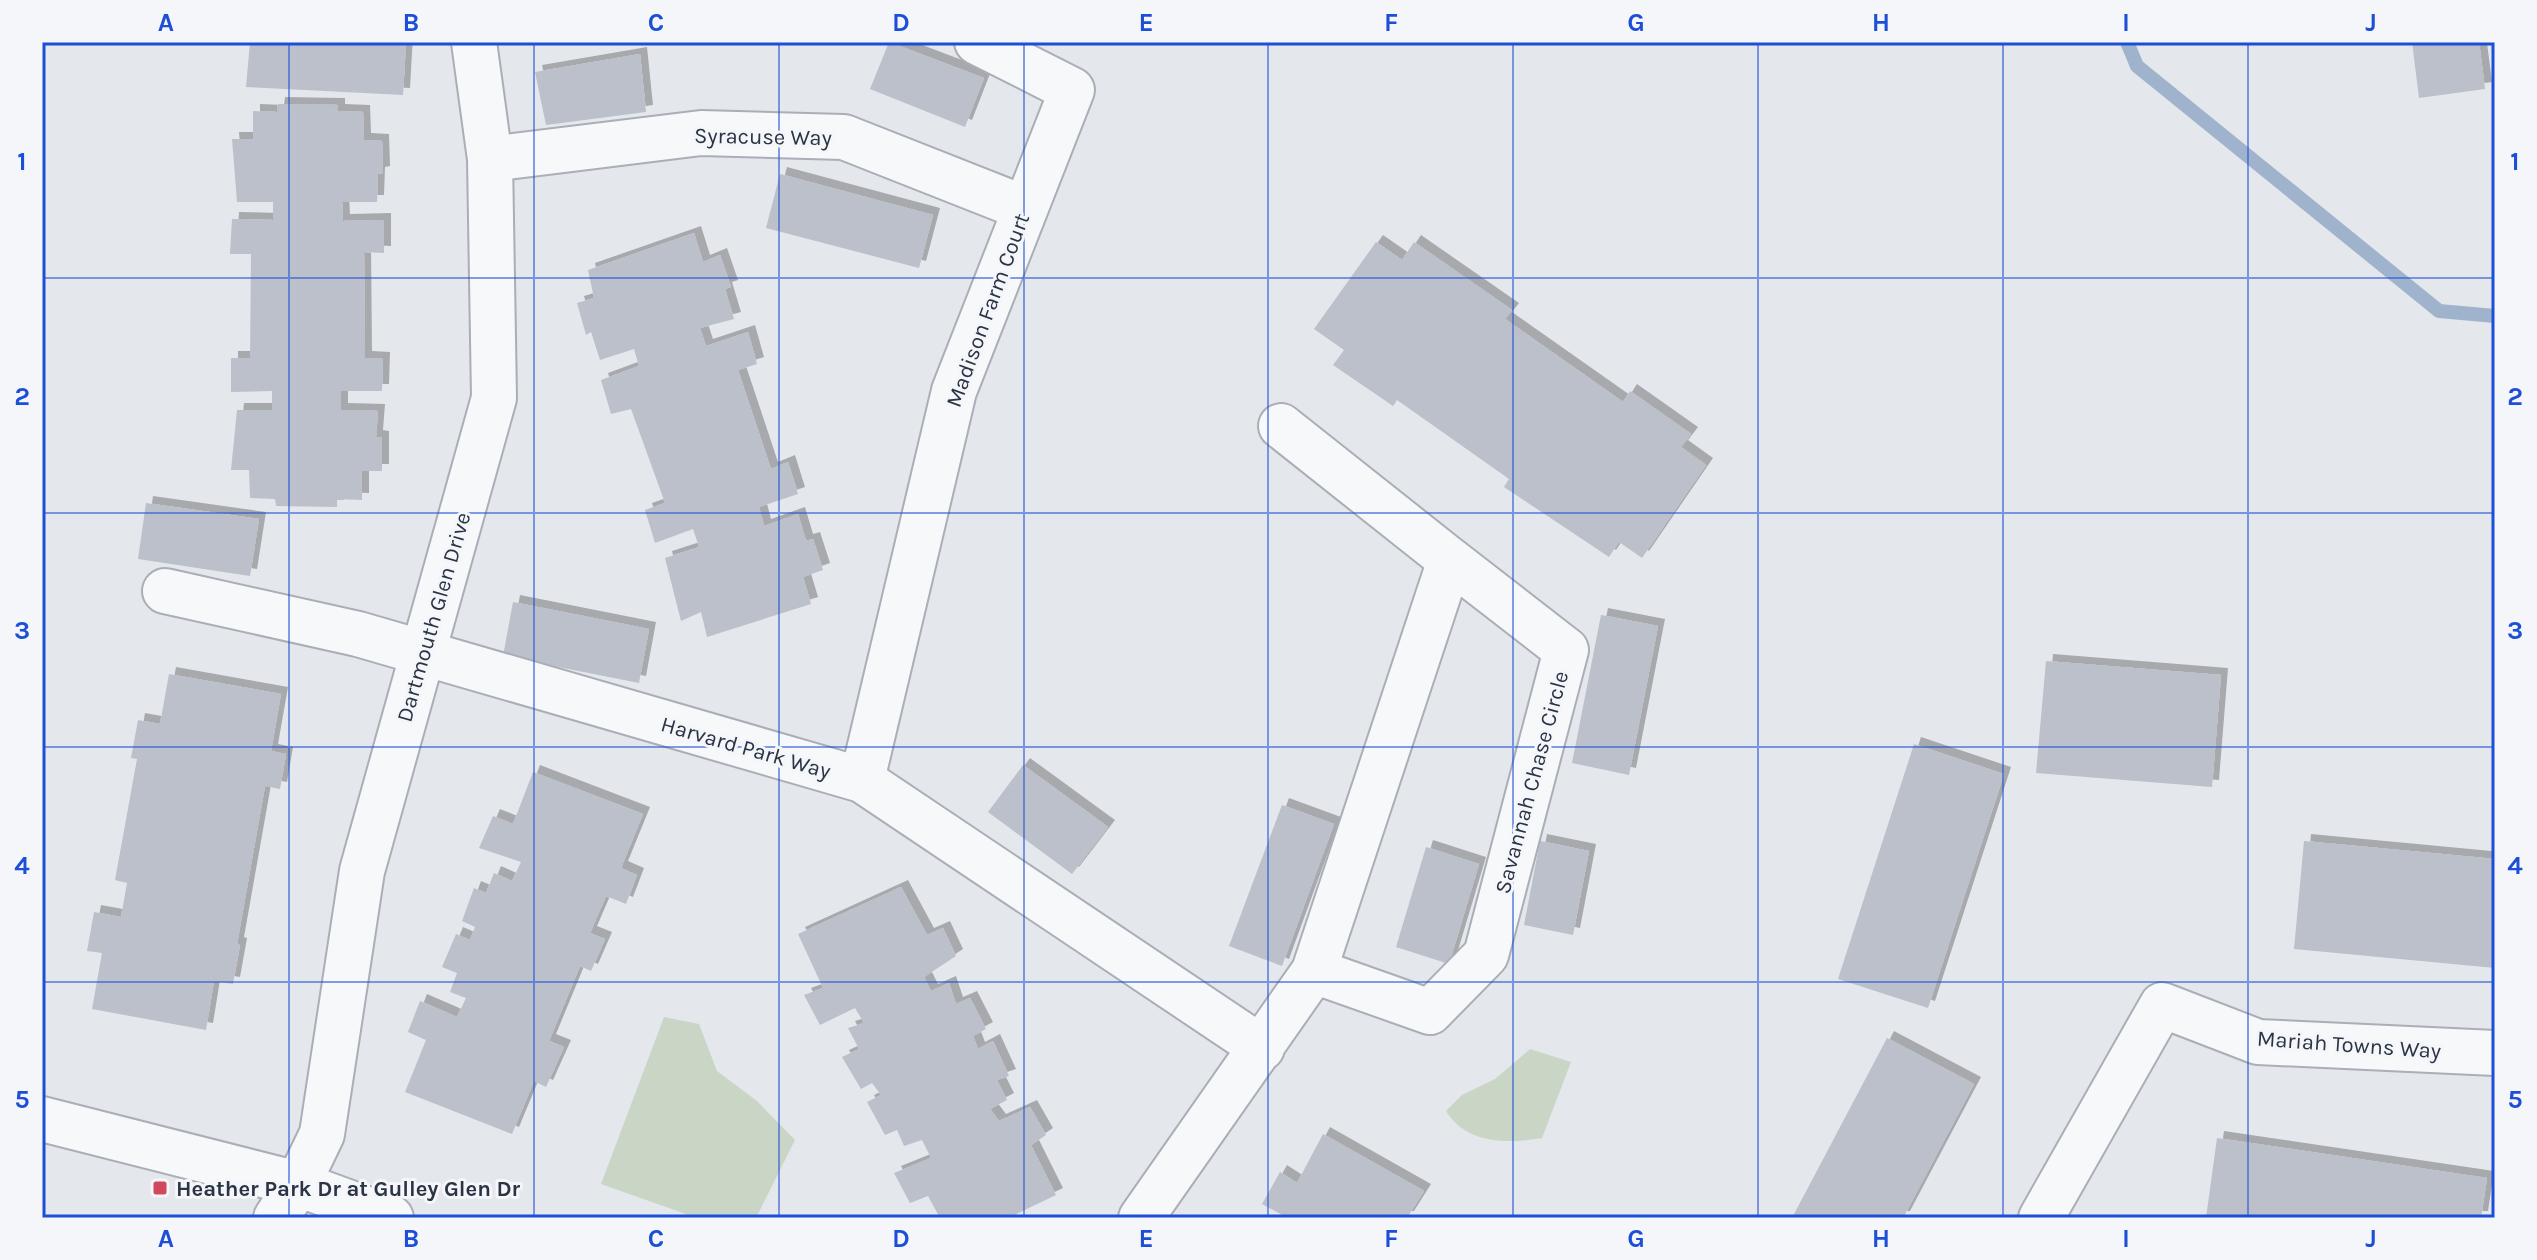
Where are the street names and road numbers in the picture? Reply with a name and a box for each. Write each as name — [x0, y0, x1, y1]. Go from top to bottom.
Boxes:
street label: Syracuse Way — [694, 123, 832, 151]
street label: Madison Farm Court — [941, 210, 1035, 411]
street label: Dartmouth Glen Drive — [392, 509, 476, 725]
street label: Savannah Chase Circle — [1490, 668, 1574, 896]
street label: Harvard Park Way — [658, 711, 834, 785]
street label: Mariah Towns Way — [2256, 1026, 2442, 1064]

